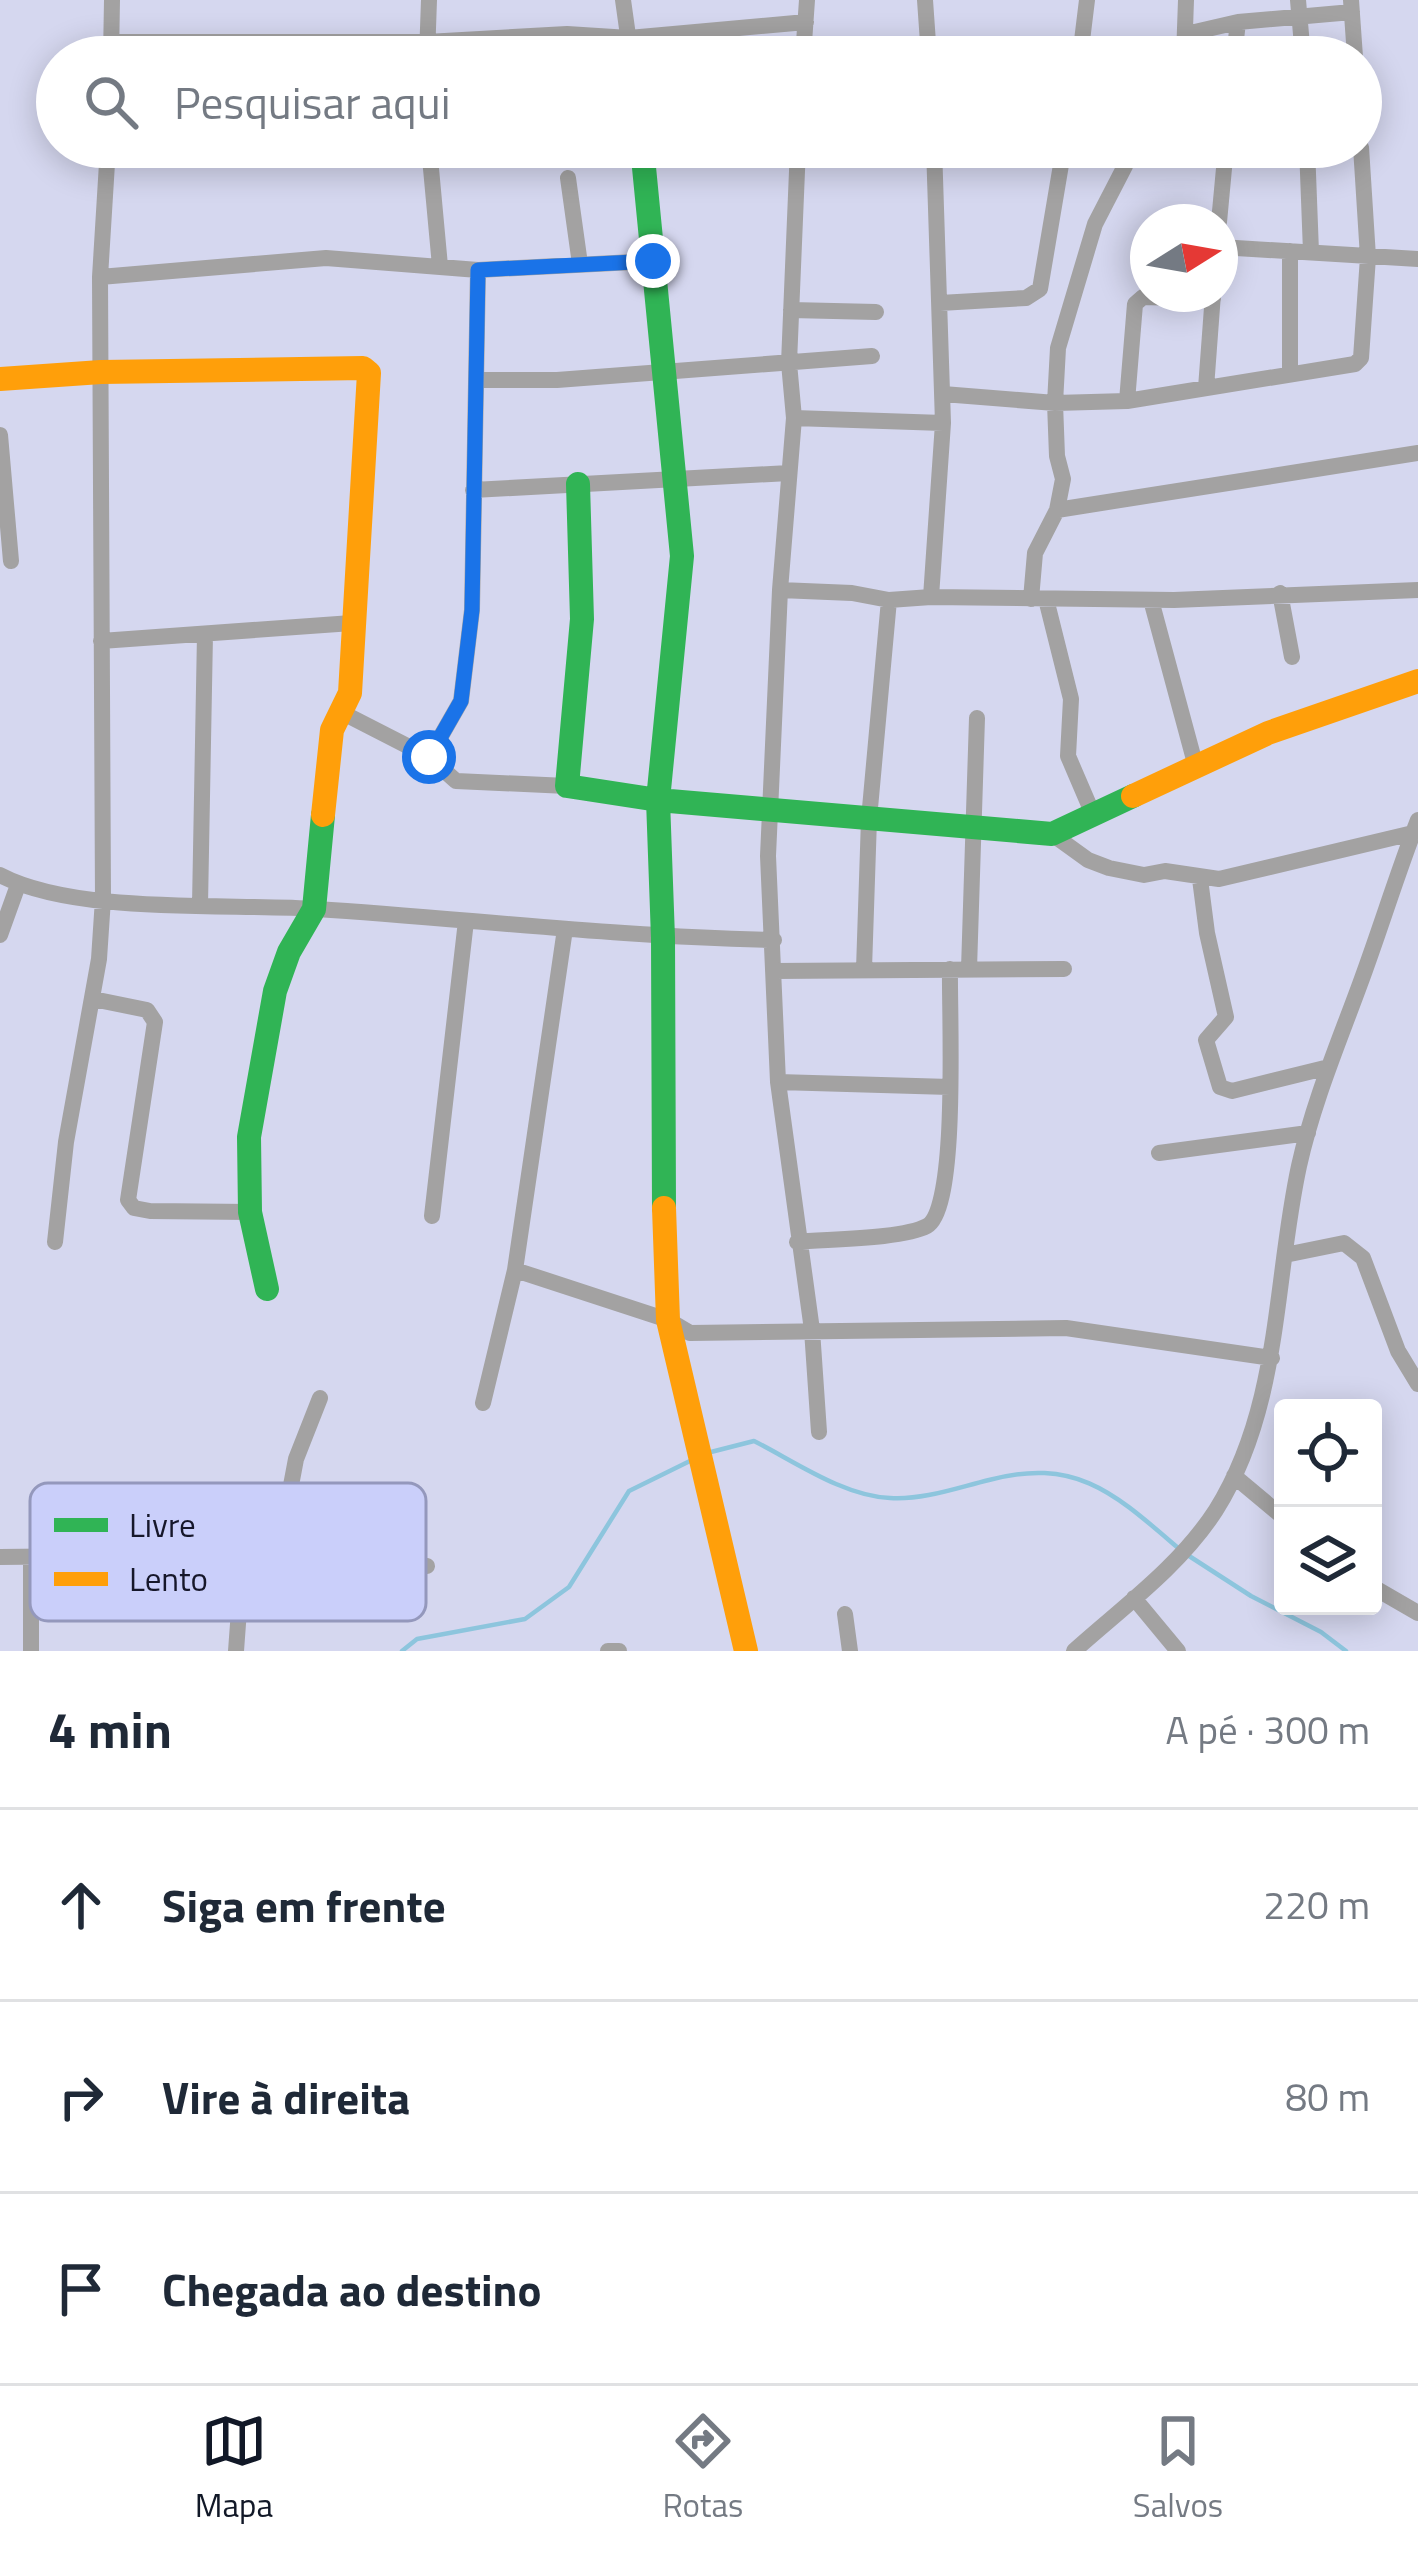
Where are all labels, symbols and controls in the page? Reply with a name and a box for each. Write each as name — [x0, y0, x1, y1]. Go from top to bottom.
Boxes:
search box — [36, 36, 1382, 168]
text: Pesquisar aqui — [174, 68, 450, 136]
icon: search — [78, 69, 144, 135]
north arrow — [1130, 204, 1238, 312]
route end — [626, 234, 680, 288]
route start — [402, 730, 456, 784]
map controls — [1274, 1399, 1382, 1615]
button: locate — [1274, 1399, 1382, 1507]
legend — [30, 1483, 426, 1621]
text: Livre — [129, 1500, 196, 1550]
button: layers — [1274, 1507, 1382, 1615]
text: Lento — [129, 1554, 208, 1604]
text: 4 min — [48, 1690, 172, 1768]
text: A pé · 300 m — [1166, 1700, 1370, 1759]
text: Siga em frente — [162, 1871, 446, 1939]
icon: ahead — [48, 1872, 114, 1938]
text: 220 m — [1263, 1875, 1370, 1934]
text: Vire à direita — [162, 2063, 410, 2131]
icon: right — [48, 2064, 114, 2130]
text: 80 m — [1285, 2067, 1370, 2126]
text: Chegada ao destino — [162, 2255, 541, 2323]
icon: arrive — [48, 2256, 114, 2322]
tab: Mapa — [195, 2408, 273, 2530]
tab: Rotas — [662, 2408, 743, 2530]
tab: Salvos — [1133, 2408, 1223, 2530]

